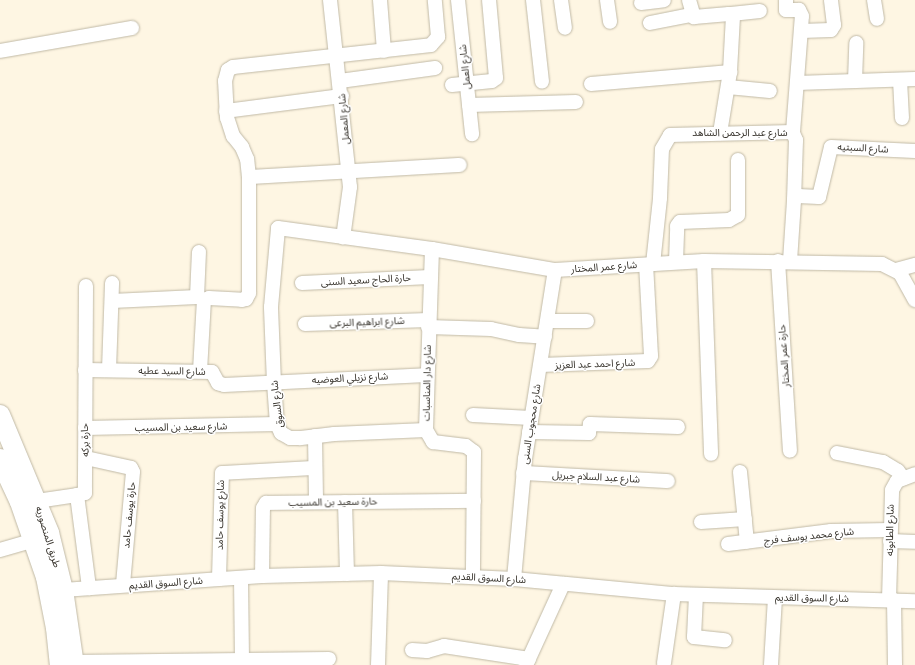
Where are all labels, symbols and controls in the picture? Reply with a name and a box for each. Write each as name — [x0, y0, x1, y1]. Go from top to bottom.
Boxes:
street label: شارع العمل — [457, 44, 473, 90]
street label: شارع المعمل — [336, 93, 352, 145]
street label: شارع عبد الرحمن الشاهد — [692, 127, 788, 139]
street label: شارع السبتيه — [837, 141, 889, 155]
street label: شارع عمر المختار — [570, 259, 638, 275]
street label: حارة الحاج سعيد السنى — [321, 272, 411, 288]
street label: شارع ابراهيم البرعى — [329, 315, 405, 329]
street label: حارة عمر المختار — [776, 324, 792, 388]
street label: شارع دار المناسبات — [420, 345, 434, 421]
street label: شارع احمد عبد العزيز — [555, 357, 635, 371]
street label: شارع السيد عطيه — [138, 364, 206, 378]
street label: شارع نزيلي العوضيه — [312, 370, 388, 386]
street label: شارع السوق — [268, 380, 286, 428]
street label: شارع محجوب السنى — [519, 383, 543, 465]
street label: شارع سعيد بن المسيب — [135, 420, 227, 434]
street label: حارة بركه — [79, 423, 91, 457]
street label: شارع عبد السلام جبريل — [552, 469, 640, 485]
street label: شارع يوسف حامد — [213, 480, 227, 550]
street label: حارة يوسف حامد — [120, 481, 138, 549]
street label: حارة سعيد بن المسيب — [288, 495, 378, 509]
street label: شارع الطابونه — [884, 504, 896, 556]
street label: طريق المنصوريه — [33, 505, 63, 569]
street label: شارع محمد يوسف فرج — [763, 525, 855, 547]
street label: شارع السوق القديم — [452, 570, 526, 586]
street label: شارع السوق القديم — [129, 574, 203, 592]
street label: شارع السوق القديم — [775, 591, 849, 605]

